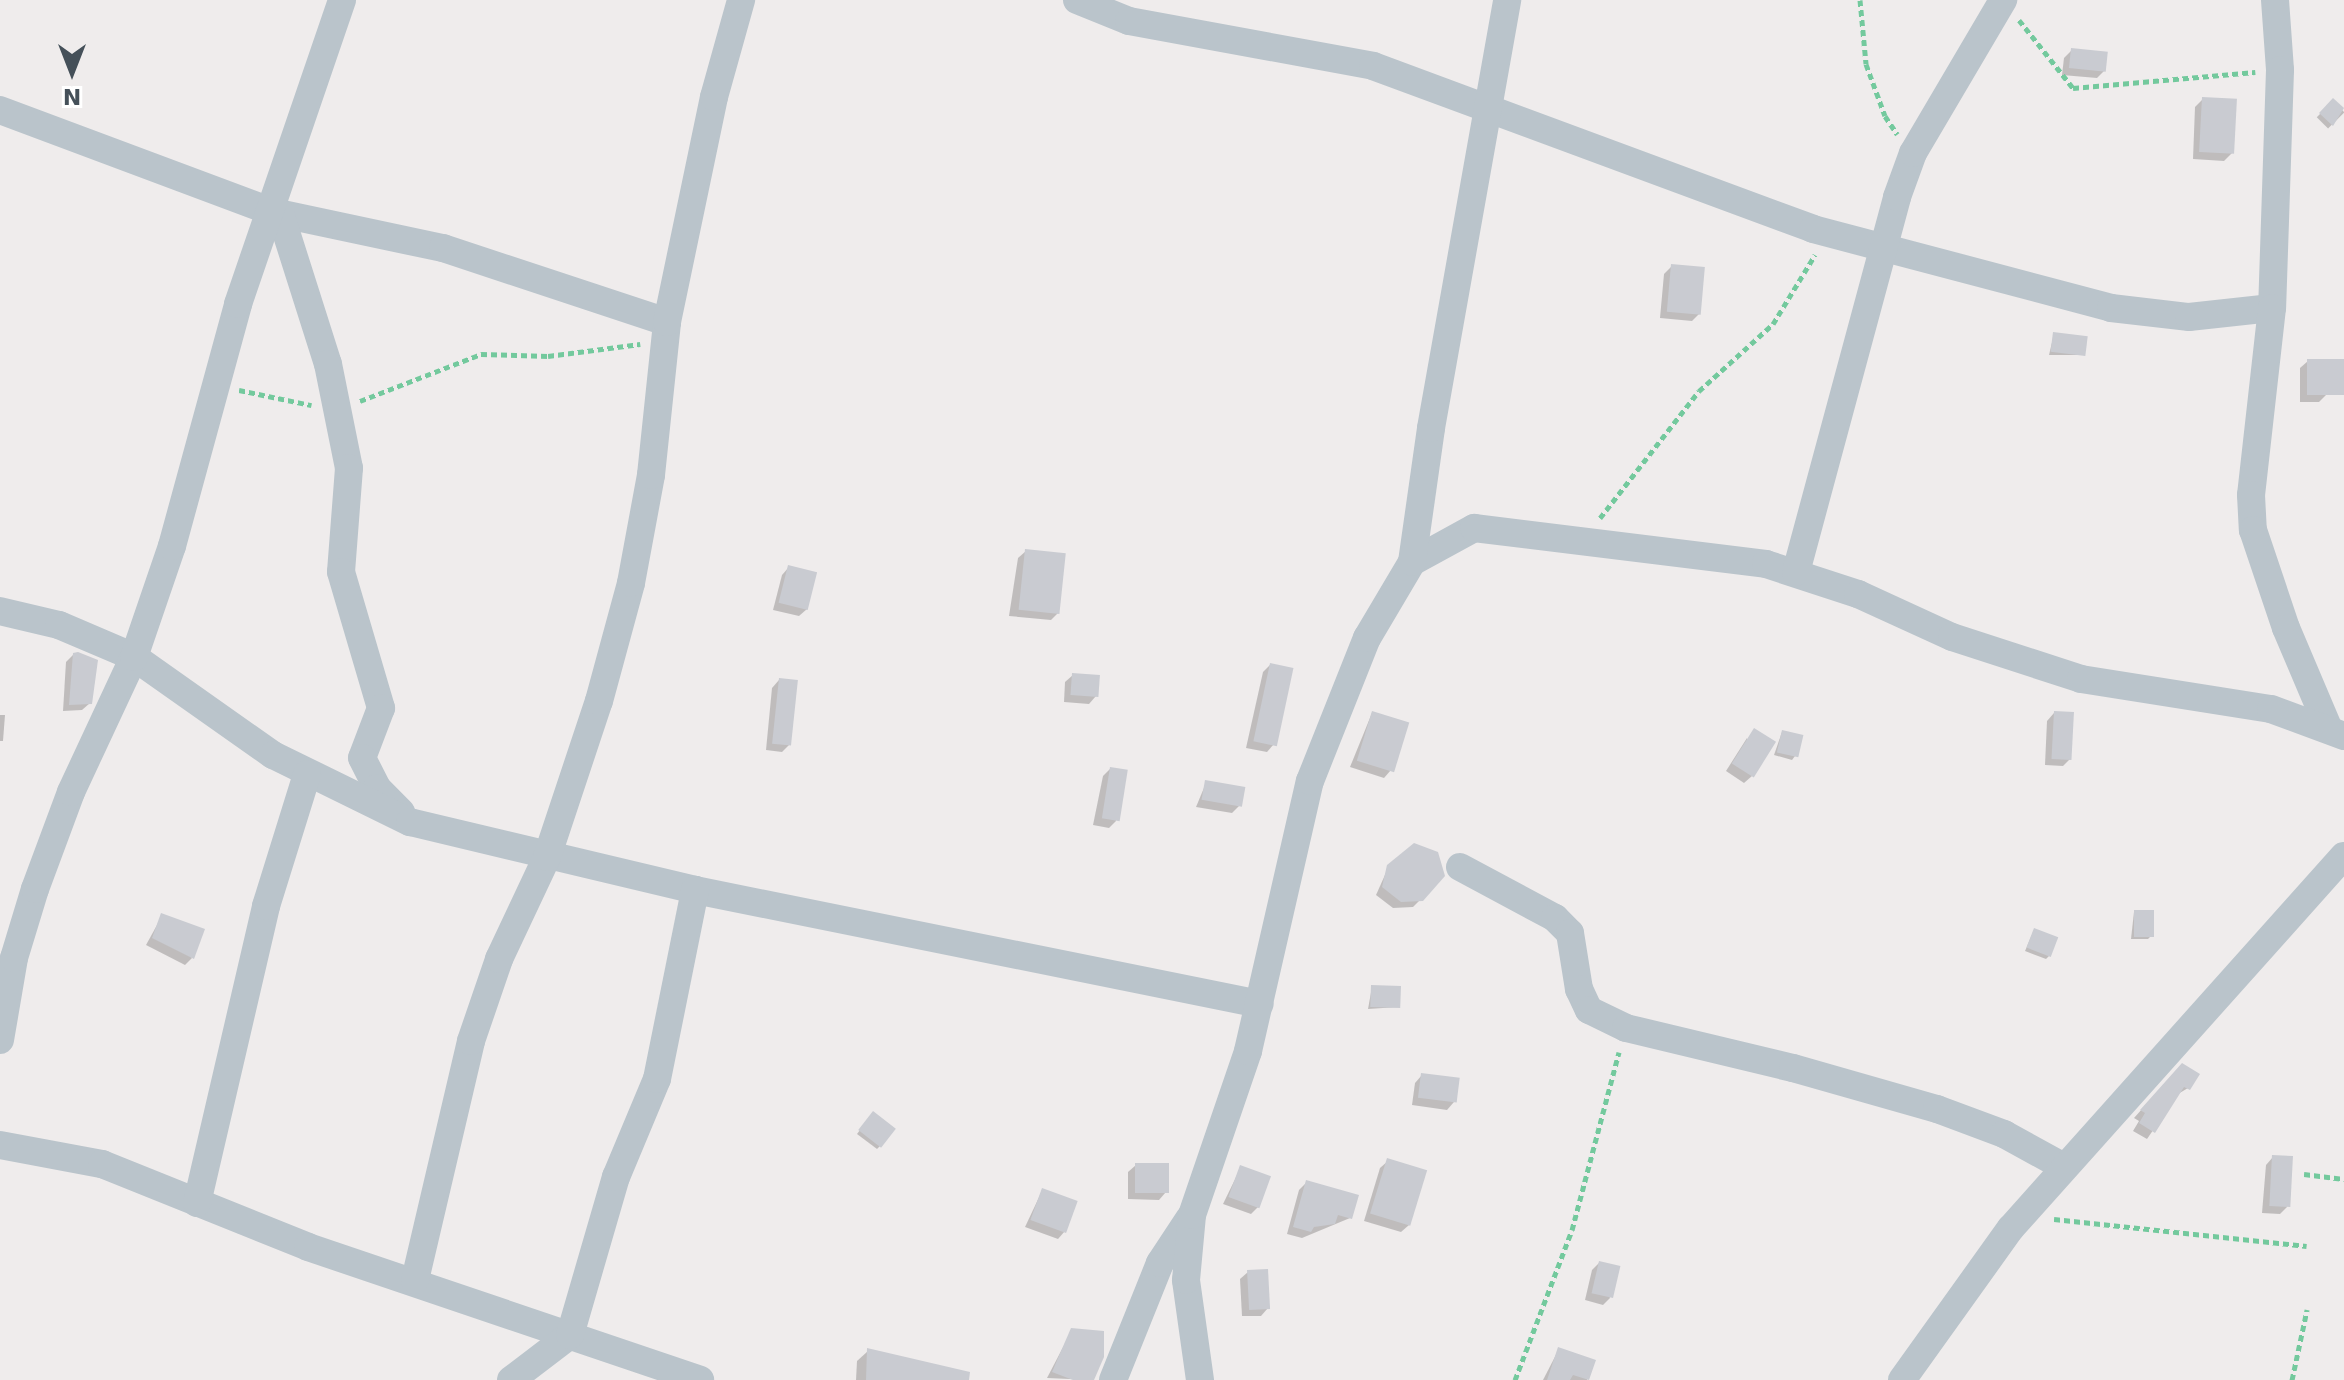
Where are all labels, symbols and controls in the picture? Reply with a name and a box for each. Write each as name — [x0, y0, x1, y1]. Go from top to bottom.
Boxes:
north arrow — [32, 32, 112, 112]
text: N — [63, 84, 81, 109]

